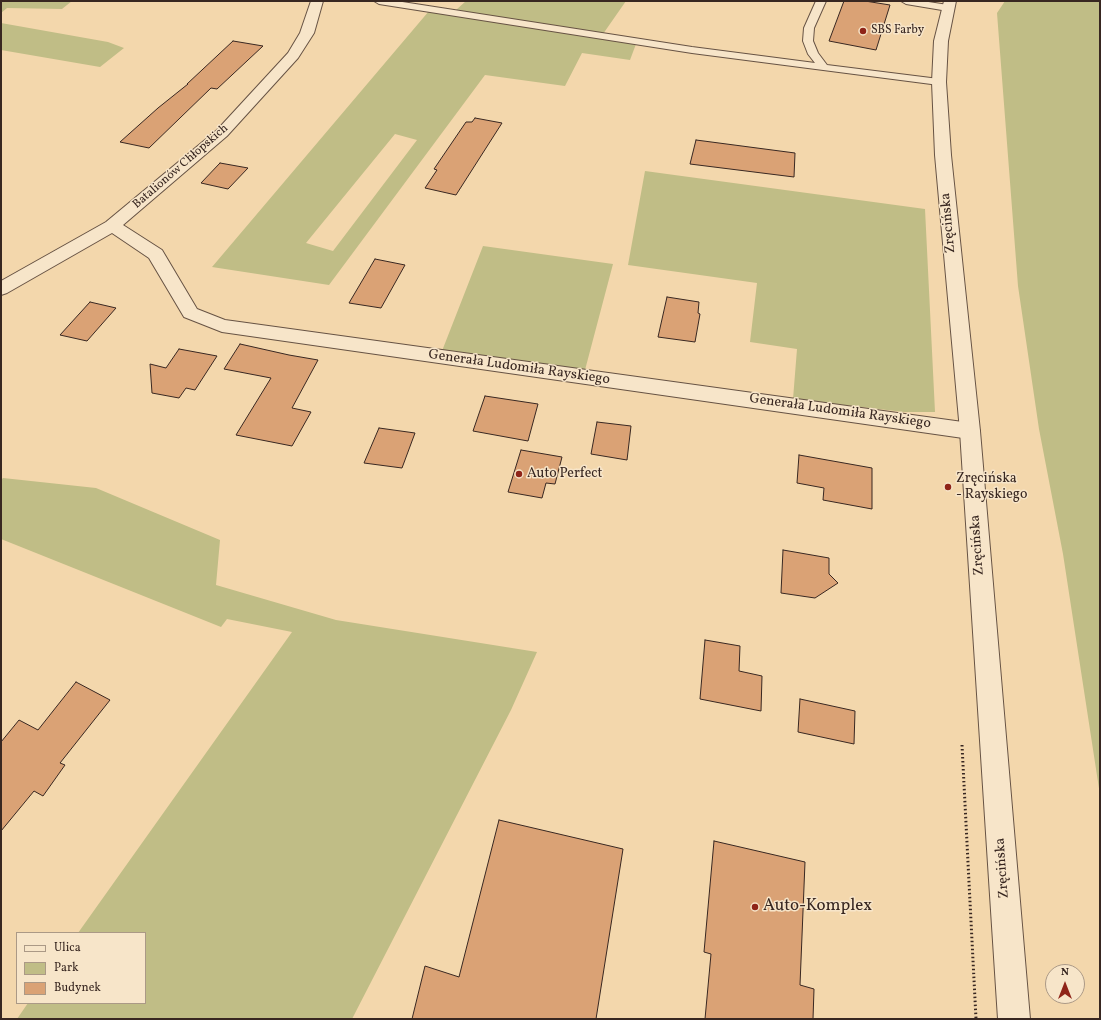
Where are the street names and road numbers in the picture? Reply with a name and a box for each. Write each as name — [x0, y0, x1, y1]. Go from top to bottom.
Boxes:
street label: Batalionów Chłopskich — [130, 122, 232, 212]
street label: Zręcińska — [938, 192, 960, 254]
street label: Generała Ludomiła Rayskiego — [427, 347, 611, 389]
street label: Generała Ludomiła Rayskiego — [748, 391, 932, 433]
street label: Zręcińska — [968, 514, 988, 576]
street label: Zręcińska — [993, 837, 1013, 899]

